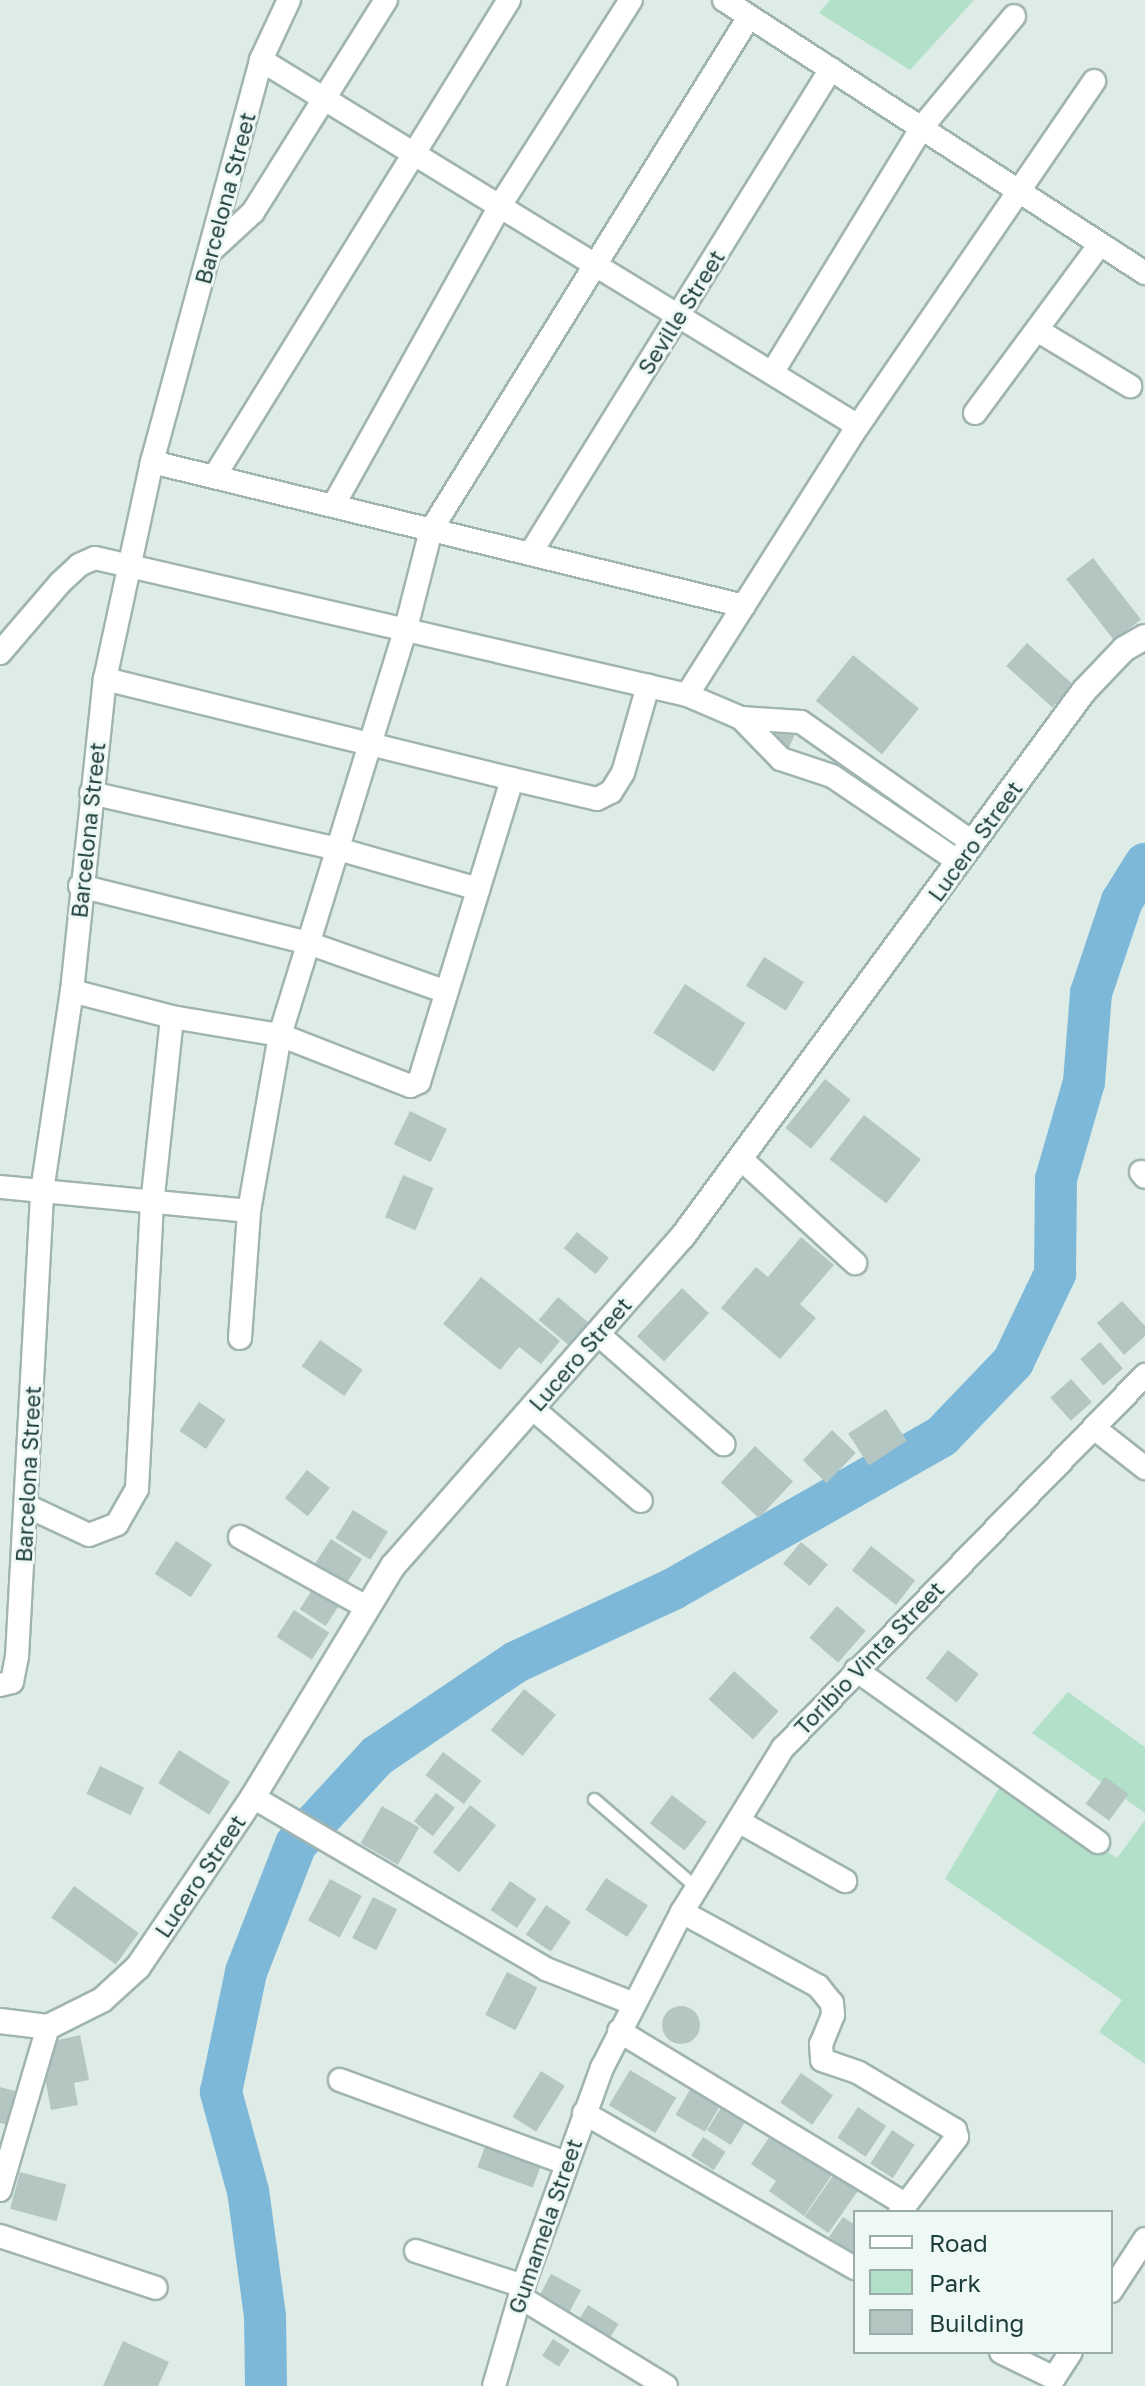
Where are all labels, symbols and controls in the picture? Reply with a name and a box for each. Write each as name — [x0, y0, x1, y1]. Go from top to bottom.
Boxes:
street label: Barcelona Street — [189, 109, 261, 287]
street label: Seville Street — [632, 245, 730, 379]
street label: Barcelona Street — [66, 741, 110, 919]
street label: Lucero Street — [922, 776, 1028, 906]
street label: Lucero Street — [523, 1292, 637, 1416]
street label: Barcelona Street — [10, 1385, 46, 1563]
street label: Toribio Vinta Street — [789, 1576, 949, 1740]
street label: Lucero Street — [149, 1810, 251, 1942]
street label: Gumamela Street — [503, 2135, 587, 2317]
legend — [853, 2210, 1113, 2354]
text: Road — [929, 2228, 988, 2257]
text: Park — [929, 2268, 981, 2297]
text: Building — [929, 2308, 1024, 2337]

